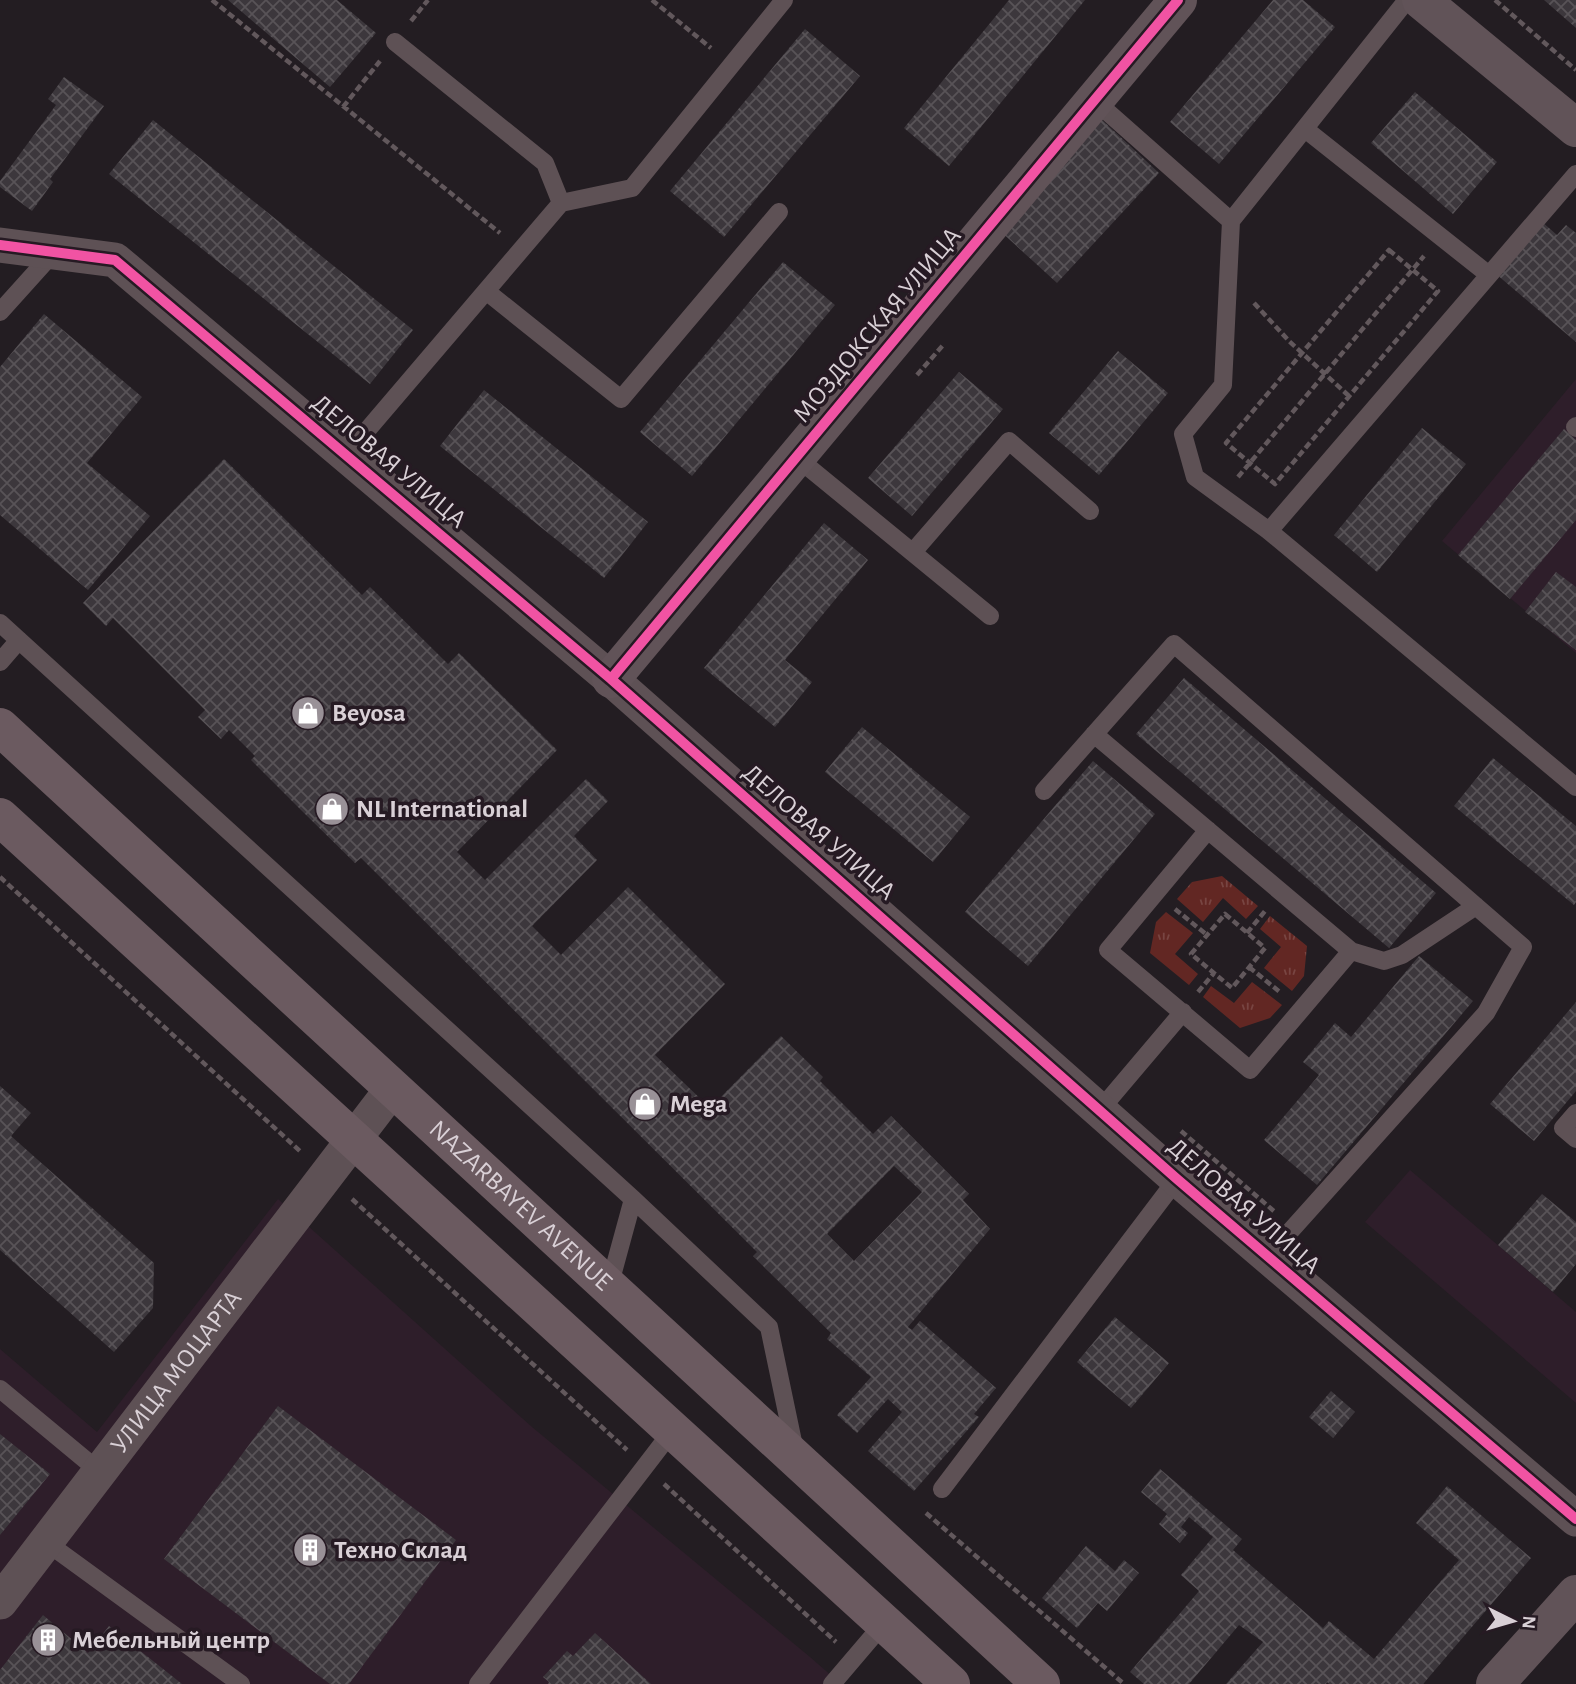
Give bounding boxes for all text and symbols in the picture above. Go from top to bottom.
street label: МОЗДОКСКАЯ УЛИЦА [788,223,966,427]
street label: ДЕЛОВАЯ УЛИЦА [307,389,471,533]
shop icon: Beyosa [289,694,327,732]
place label: Beyosa [332,700,406,726]
street label: ДЕЛОВАЯ УЛИЦА [738,759,900,905]
shop icon: NL International [313,790,351,828]
place label: NL International [356,796,528,822]
shop icon: Mega [626,1085,664,1123]
place label: Mega [670,1091,728,1117]
street label: NAZARBAYEV AVENUE [424,1116,617,1295]
street label: ДЕЛОВАЯ УЛИЦА [1163,1133,1325,1279]
street label: УЛИЦА МОЦАРТА [106,1285,246,1458]
building icon: Техно Склад [291,1531,329,1569]
place label: Техно Склад [334,1537,467,1563]
north arrow [1478,1586,1548,1656]
text: N [1518,1615,1538,1630]
building icon: Мебельный центр [29,1621,67,1659]
place label: Мебельный центр [72,1627,270,1653]

